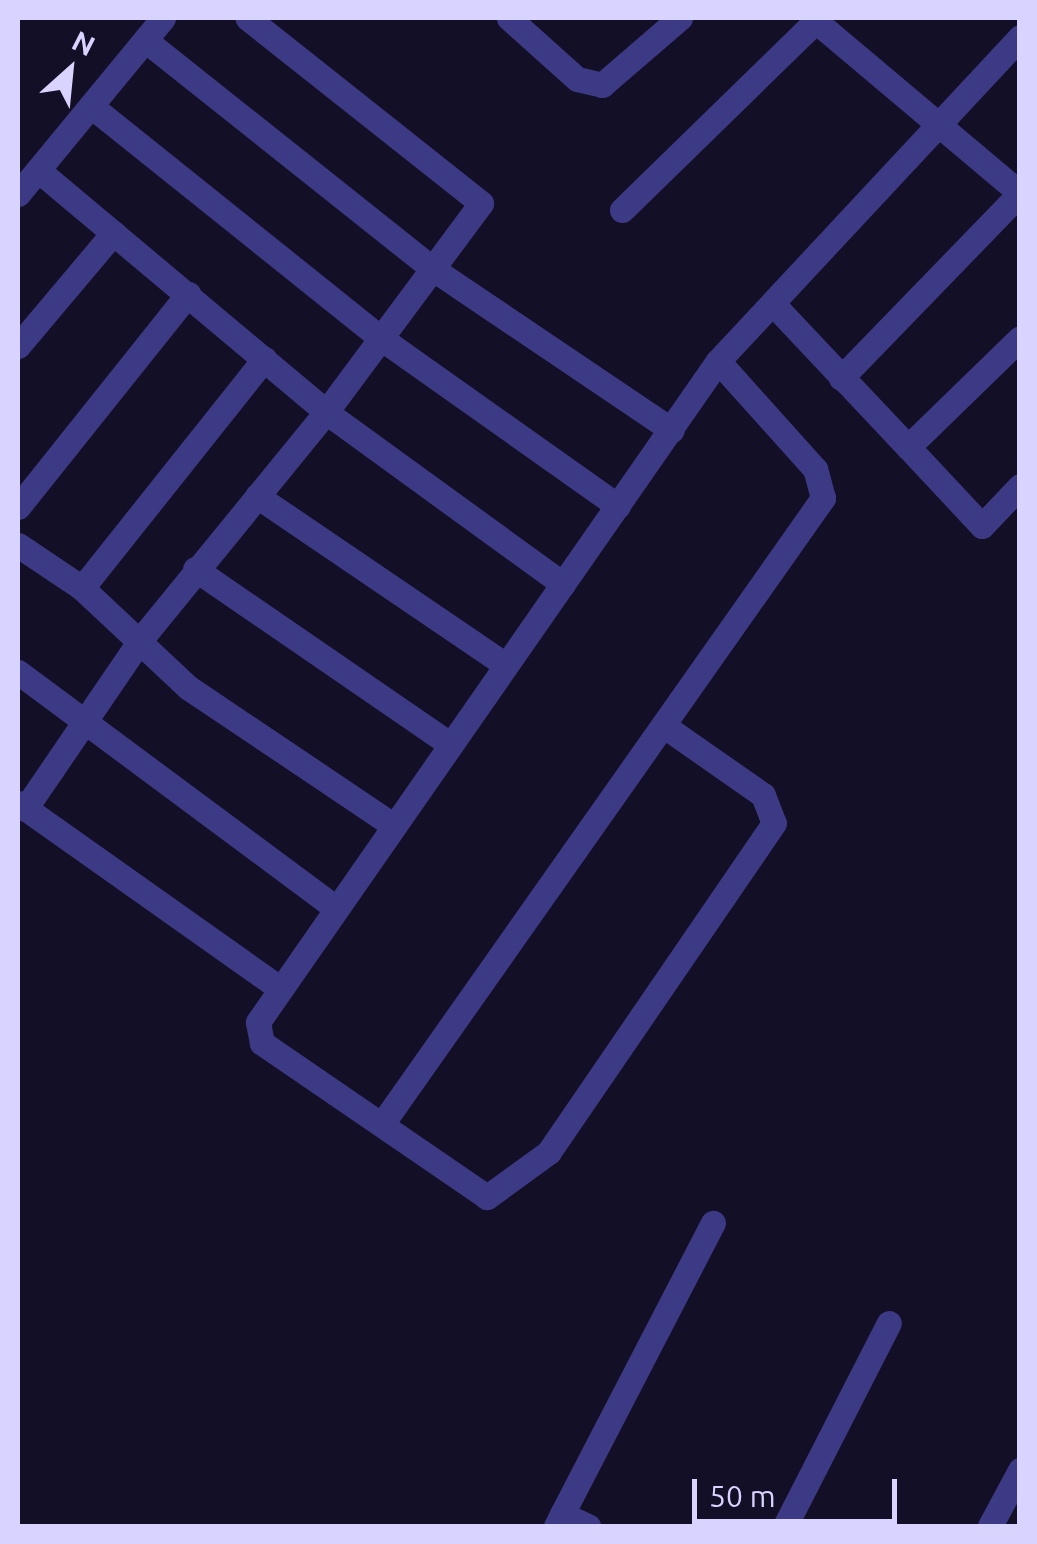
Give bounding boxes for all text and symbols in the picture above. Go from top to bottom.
north arrow [20,20,120,120]
text: N [67,24,100,61]
scale bar [697,1459,902,1521]
text: 50 m [709,1479,776,1513]

